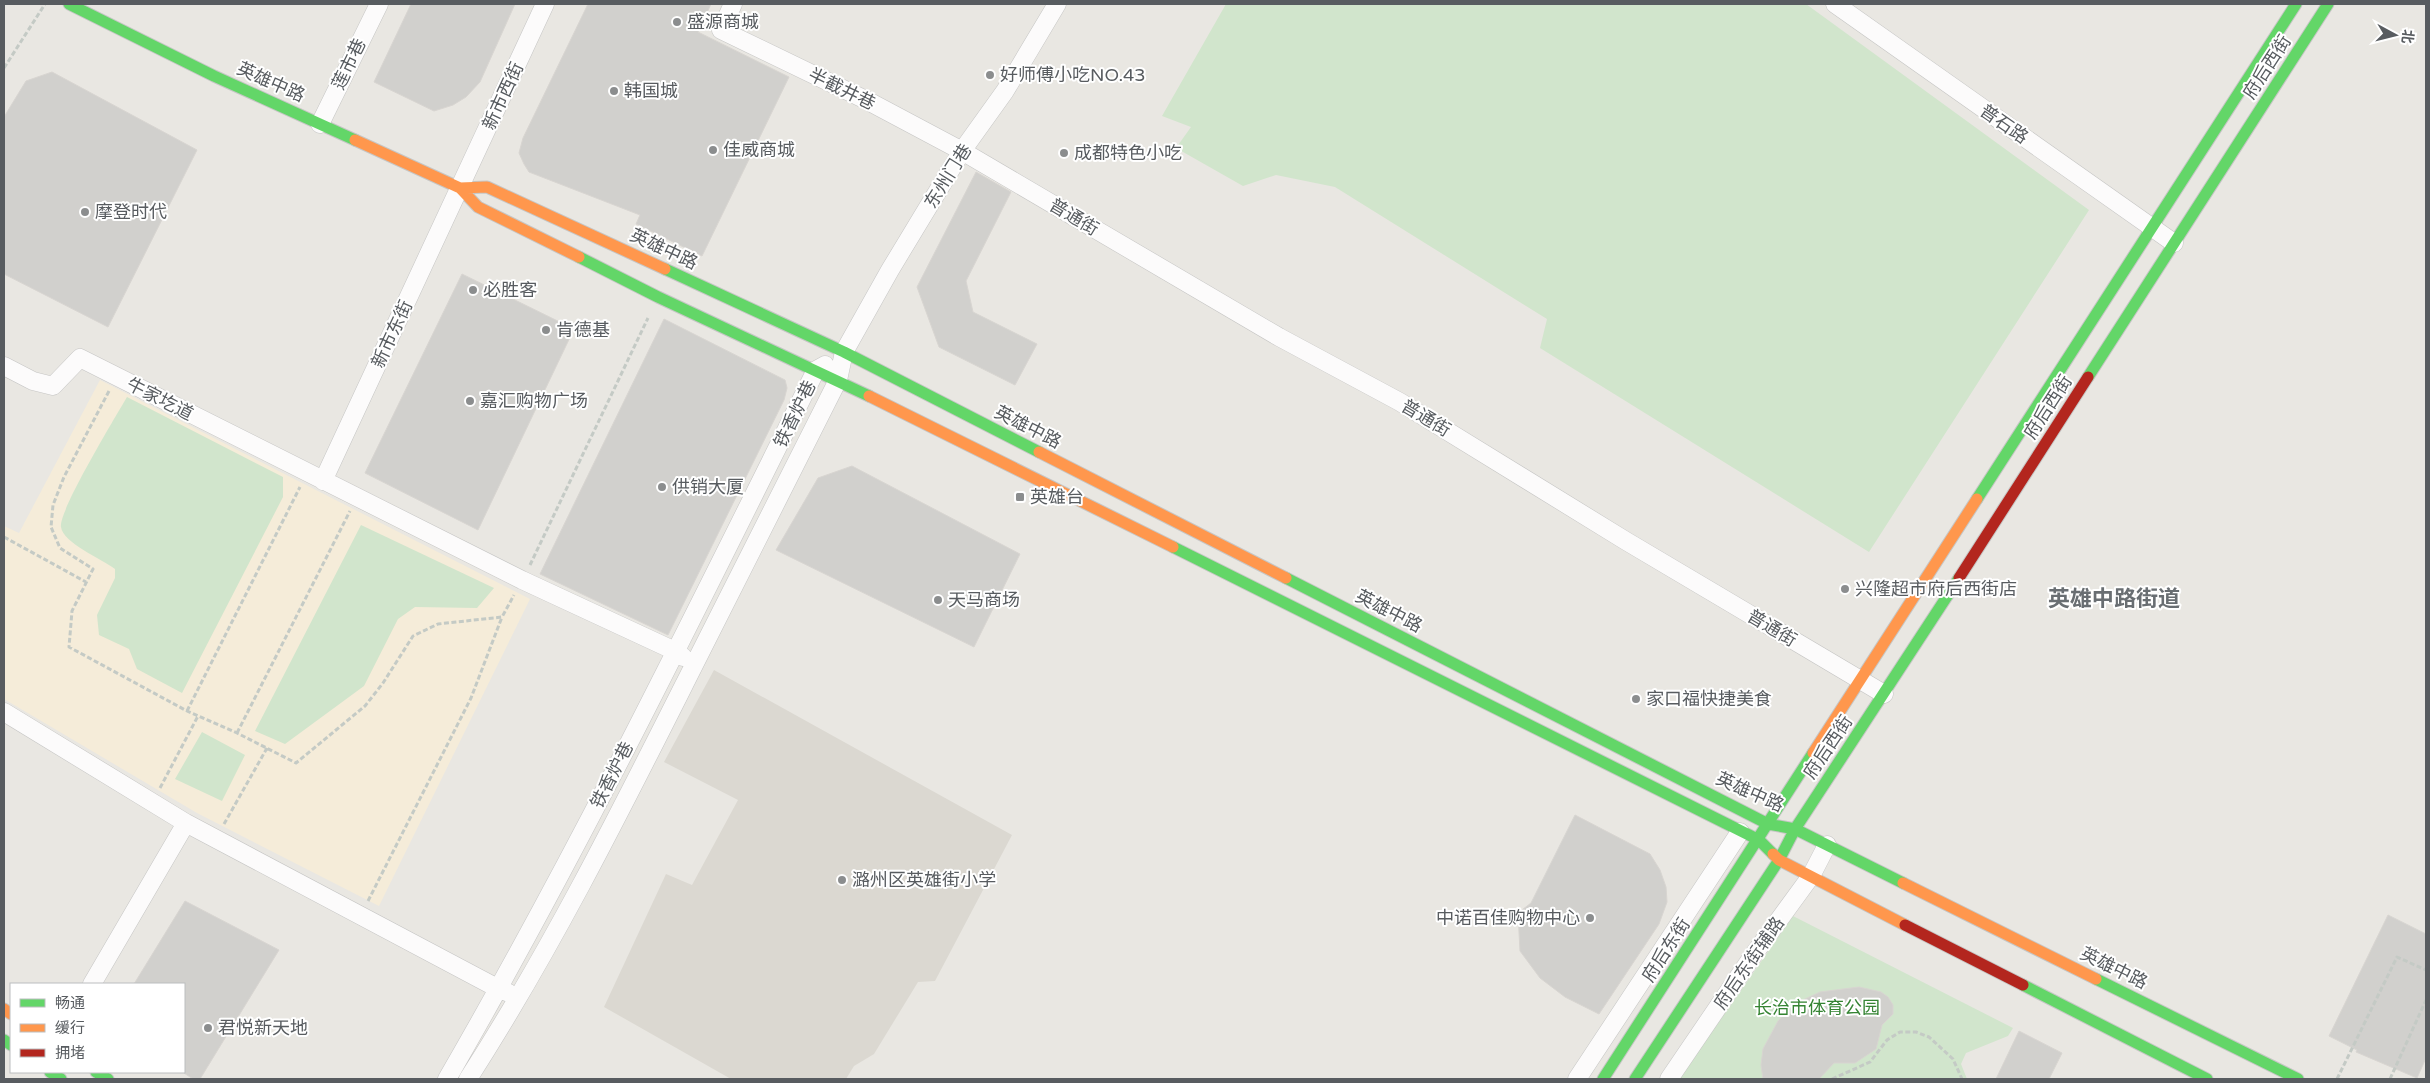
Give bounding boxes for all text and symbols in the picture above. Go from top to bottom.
north arrow [2370,10,2420,60]
place label: 盛源商城 [687,11,759,33]
marker: 盛源商城 [671,16,683,28]
text: 北 [2398,29,2417,45]
street label: 府后西街 [2238,31,2296,103]
street label: 莲市巷 [327,35,371,93]
street label: 英雄中路 [234,57,308,107]
street label: 新市西街 [478,59,528,133]
street label: 半截井巷 [805,63,879,115]
place label: 好师傅小吃NO.43 [1000,64,1146,86]
marker: 好师傅小吃NO.43 [984,69,996,81]
place label: 韩国城 [624,80,678,102]
marker: 韩国城 [608,85,620,97]
street label: 普石路 [1976,100,2032,148]
place label: 佳威商城 [723,139,795,161]
street label: 东州门巷 [920,140,976,212]
place label: 成都特色小吃 [1074,142,1182,164]
marker: 佳威商城 [707,144,719,156]
marker: 成都特色小吃 [1058,147,1070,159]
street label: 普通街 [1045,194,1103,240]
place label: 摩登时代 [95,201,167,223]
marker: 摩登时代 [79,206,91,218]
street label: 英雄中路 [627,224,701,274]
place label: 必胜客 [483,279,537,301]
marker: 必胜客 [467,284,479,296]
street label: 新市东街 [367,297,417,371]
place label: 肯德基 [556,319,610,341]
marker: 肯德基 [540,324,552,336]
street label: 府后西街 [2019,371,2077,443]
street label: 牛家圪道 [123,373,197,425]
street label: 铁香炉巷 [769,377,821,451]
place label: 嘉汇购物广场 [480,390,588,412]
marker: 嘉汇购物广场 [464,395,476,407]
street label: 普通街 [1397,395,1455,441]
street label: 英雄中路 [991,401,1065,453]
place label: 供销大厦 [672,476,744,498]
marker: 供销大厦 [656,481,668,493]
place label: 英雄台 [1030,486,1084,508]
marker: 英雄台 [1014,491,1026,503]
place label: 兴隆超市府后西街店 [1855,578,2017,600]
marker: 兴隆超市府后西街店 [1839,583,1851,595]
street label: 英雄中路 [1352,585,1426,637]
district label: 英雄中路街道 [2048,586,2180,612]
place label: 天马商场 [948,589,1020,611]
marker: 天马商场 [932,594,944,606]
street label: 普通街 [1743,605,1801,651]
place label: 家口福快捷美食 [1646,688,1772,710]
marker: 家口福快捷美食 [1630,693,1642,705]
street label: 府后西街 [1799,711,1857,783]
street label: 铁香炉巷 [586,738,638,812]
street label: 英雄中路 [1713,767,1787,817]
place label: 潞州区英雄街小学 [852,869,996,891]
marker: 潞州区英雄街小学 [836,874,848,886]
place label: 中诺百佳购物中心 [1436,907,1580,929]
marker: 中诺百佳购物中心 [1584,912,1596,924]
street label: 府后东街辅路 [1709,912,1789,1014]
street label: 府后东街 [1637,914,1695,986]
street label: 英雄中路 [2077,942,2151,994]
legend [10,983,185,1073]
text: 畅通 [55,994,85,1012]
park label: 长治市体育公园 [1754,997,1880,1019]
place label: 君悦新天地 [218,1017,308,1039]
text: 缓行 [55,1019,85,1037]
marker: 君悦新天地 [202,1022,214,1034]
text: 拥堵 [55,1044,85,1062]

